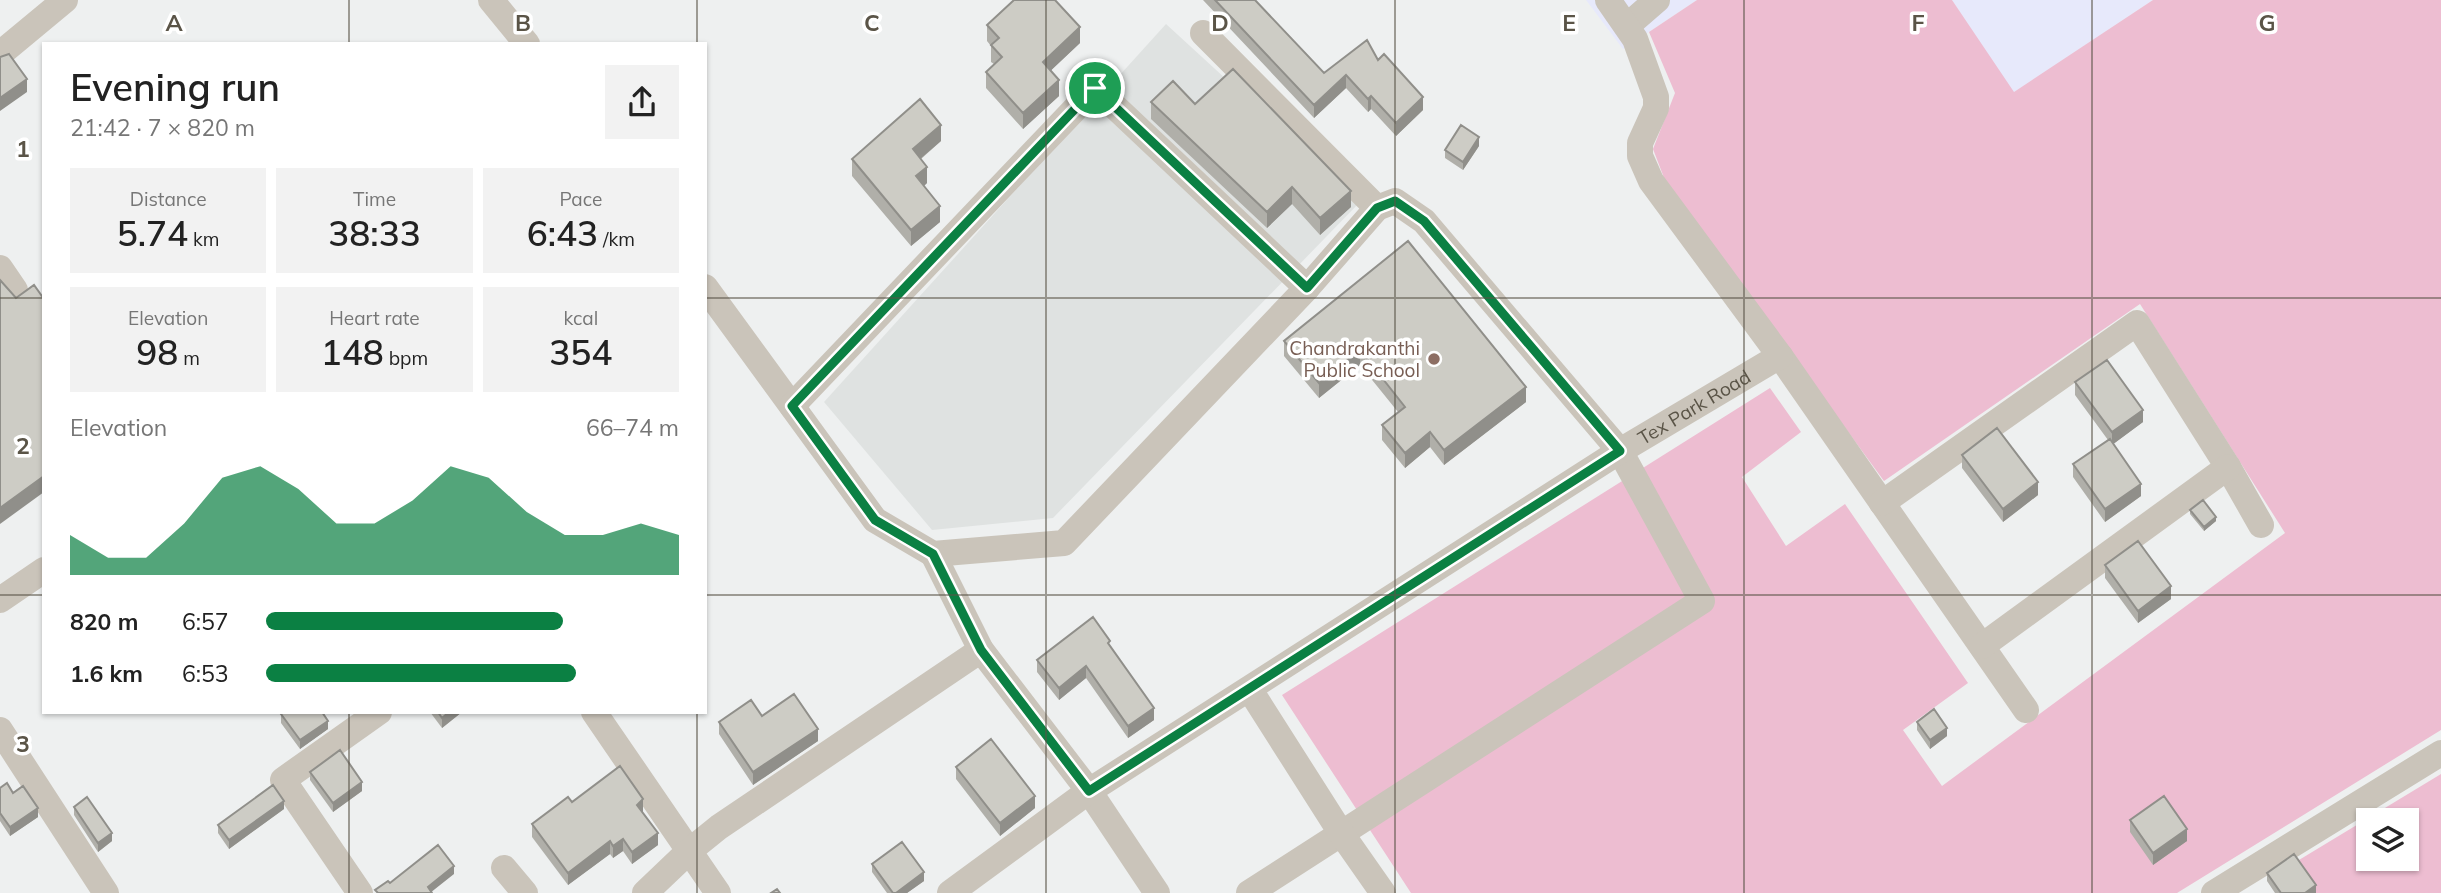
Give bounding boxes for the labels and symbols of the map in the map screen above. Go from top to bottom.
text: A [165,8,183,37]
text: B [515,8,531,37]
text: C [864,8,880,37]
text: D [1211,8,1229,37]
text: E [1562,8,1576,37]
text: F [1911,8,1925,37]
text: G [2258,8,2276,37]
pin [1065,58,1125,118]
text: 1 [16,134,30,163]
place label: Chandrakanthi Public School [1289,336,1420,382]
marker: Chandrakanthi Public School [1426,351,1442,367]
street label: Tex Park Road [1633,364,1755,450]
text: 2 [16,431,30,460]
text: 3 [16,729,30,758]

